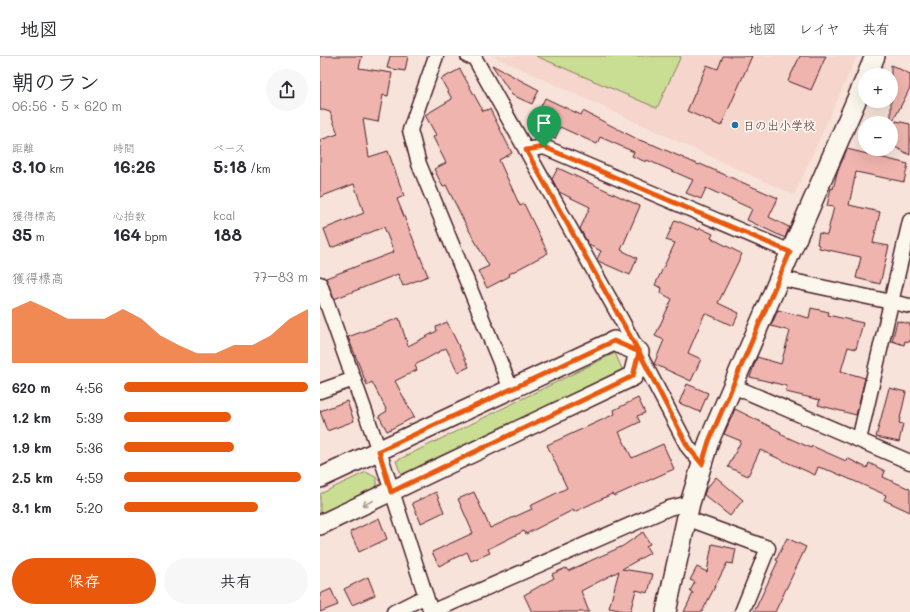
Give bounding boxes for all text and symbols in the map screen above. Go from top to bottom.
text: 地図 [20,16,58,41]
text: 地図 [749,19,777,38]
text: レイヤ [799,19,840,38]
text: 共有 [862,19,890,38]
text: 朝のラン [12,67,100,96]
map controls [858,68,898,156]
button: + [858,68,898,108]
button: share [266,69,308,111]
text: 06:56 · 5 × 620 m [12,97,122,114]
pin [527,106,561,147]
icon: arrive [533,112,555,134]
button: − [858,116,898,156]
place label: 日の出小学校 [743,117,815,133]
marker: 日の出小学校 [730,120,740,130]
text: 距離 [12,140,34,155]
text: 時間 [113,140,135,155]
text: ペース [213,140,246,155]
text: 3.10 [12,155,46,177]
text: 16:26 [113,155,156,177]
text: 5:18 [213,155,247,177]
text: km [46,161,64,176]
text: /km [247,161,271,176]
text: 獲得標高 [12,208,56,223]
text: 心拍数 [113,208,146,223]
text: kcal [213,208,235,223]
text: 35 [12,223,32,245]
text: 164 [113,223,141,245]
text: 188 [213,223,242,245]
text: m [32,229,44,244]
text: bpm [141,229,167,244]
text: 77–83 m [253,268,308,285]
text: 獲得標高 [12,269,64,286]
text: 620 m [12,379,51,396]
text: 4:56 [76,379,103,396]
text: 1.2 km [12,409,51,426]
text: 5:39 [76,409,103,426]
text: 1.9 km [12,439,52,456]
text: 5:36 [76,439,103,456]
text: 2.5 km [12,469,53,486]
text: 4:59 [76,469,103,486]
text: 3.1 km [12,499,52,516]
text: 5:20 [76,499,103,516]
one-way arrow [362,500,374,507]
button: 保存 [12,558,156,604]
button: 共有 [164,558,308,604]

